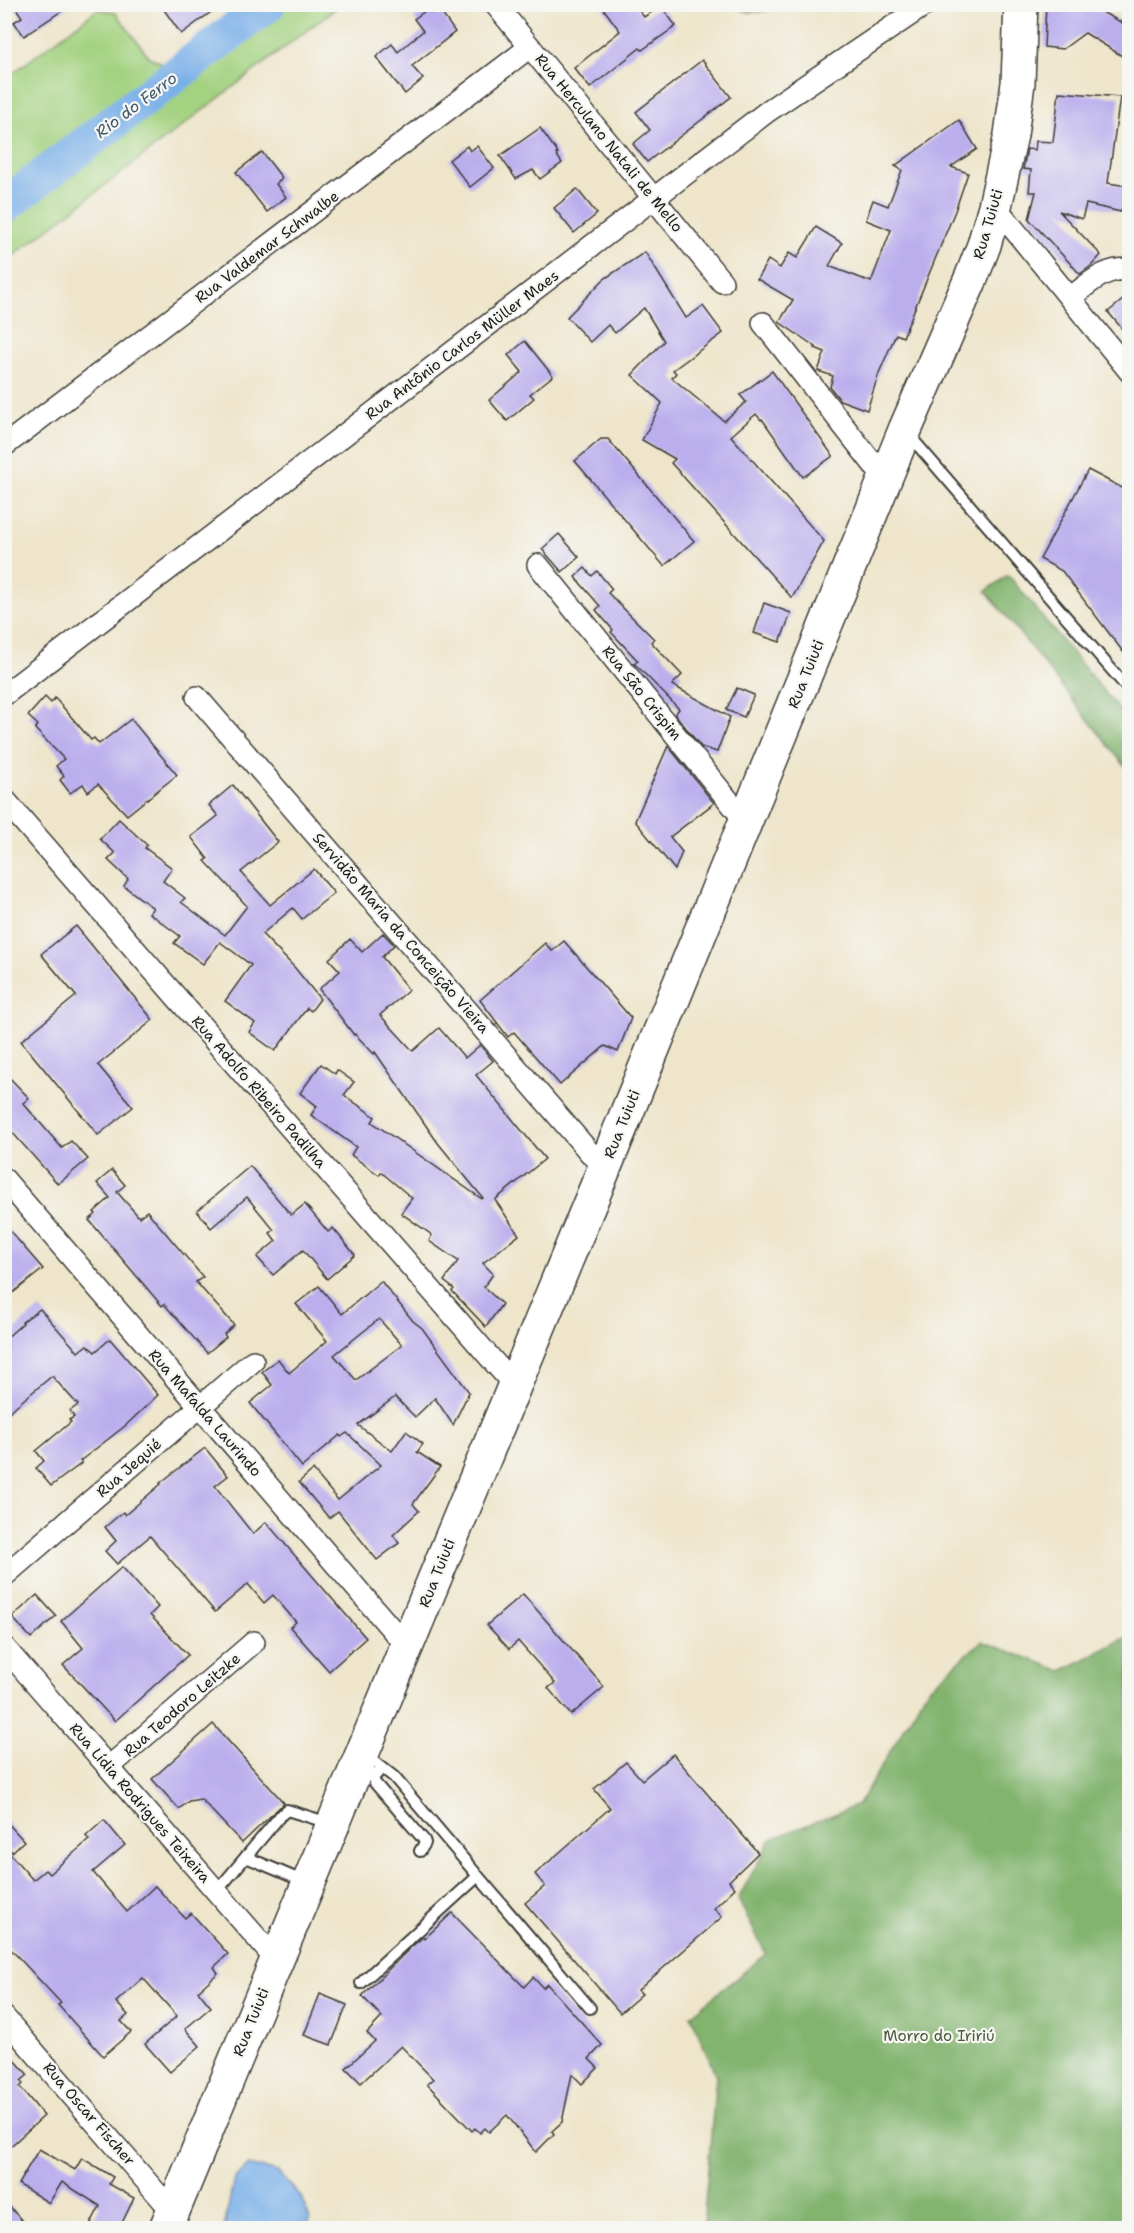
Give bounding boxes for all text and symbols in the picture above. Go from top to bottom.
street label: Rua Herculano Natali de Mello [531,50,687,236]
water label: Rio do Ferro [91,67,181,143]
street label: Rua Valdemar Schwalbe [191,186,343,308]
street label: Rua Tuiuti [968,186,1008,262]
street label: Rua Antônio Carlos Müller Maes [361,266,563,424]
street label: Rua Tuiuti [783,637,829,711]
street label: Rua São Crispim [598,641,686,745]
street label: Servidão Maria da Conceição Vieira [308,828,494,1038]
street label: Rua Adolfo Ribeiro Padilha [187,1012,331,1173]
street label: Rua Tuiuti [599,1087,645,1161]
street label: Rua Mafalda Laurindo [144,1345,266,1481]
street label: Rua Jequié [92,1434,166,1502]
street label: Rua Tuiuti [414,1536,460,1610]
street label: Rua Teodoro Leitzke [119,1649,245,1761]
street label: Rua Lídia Rodrigues Teixeira [65,1719,215,1888]
street label: Rua Tuiuti [228,1985,274,2059]
park label: Morro do Iririú [883,2026,995,2046]
street label: Rua Oscar Fischer [39,2058,139,2170]

